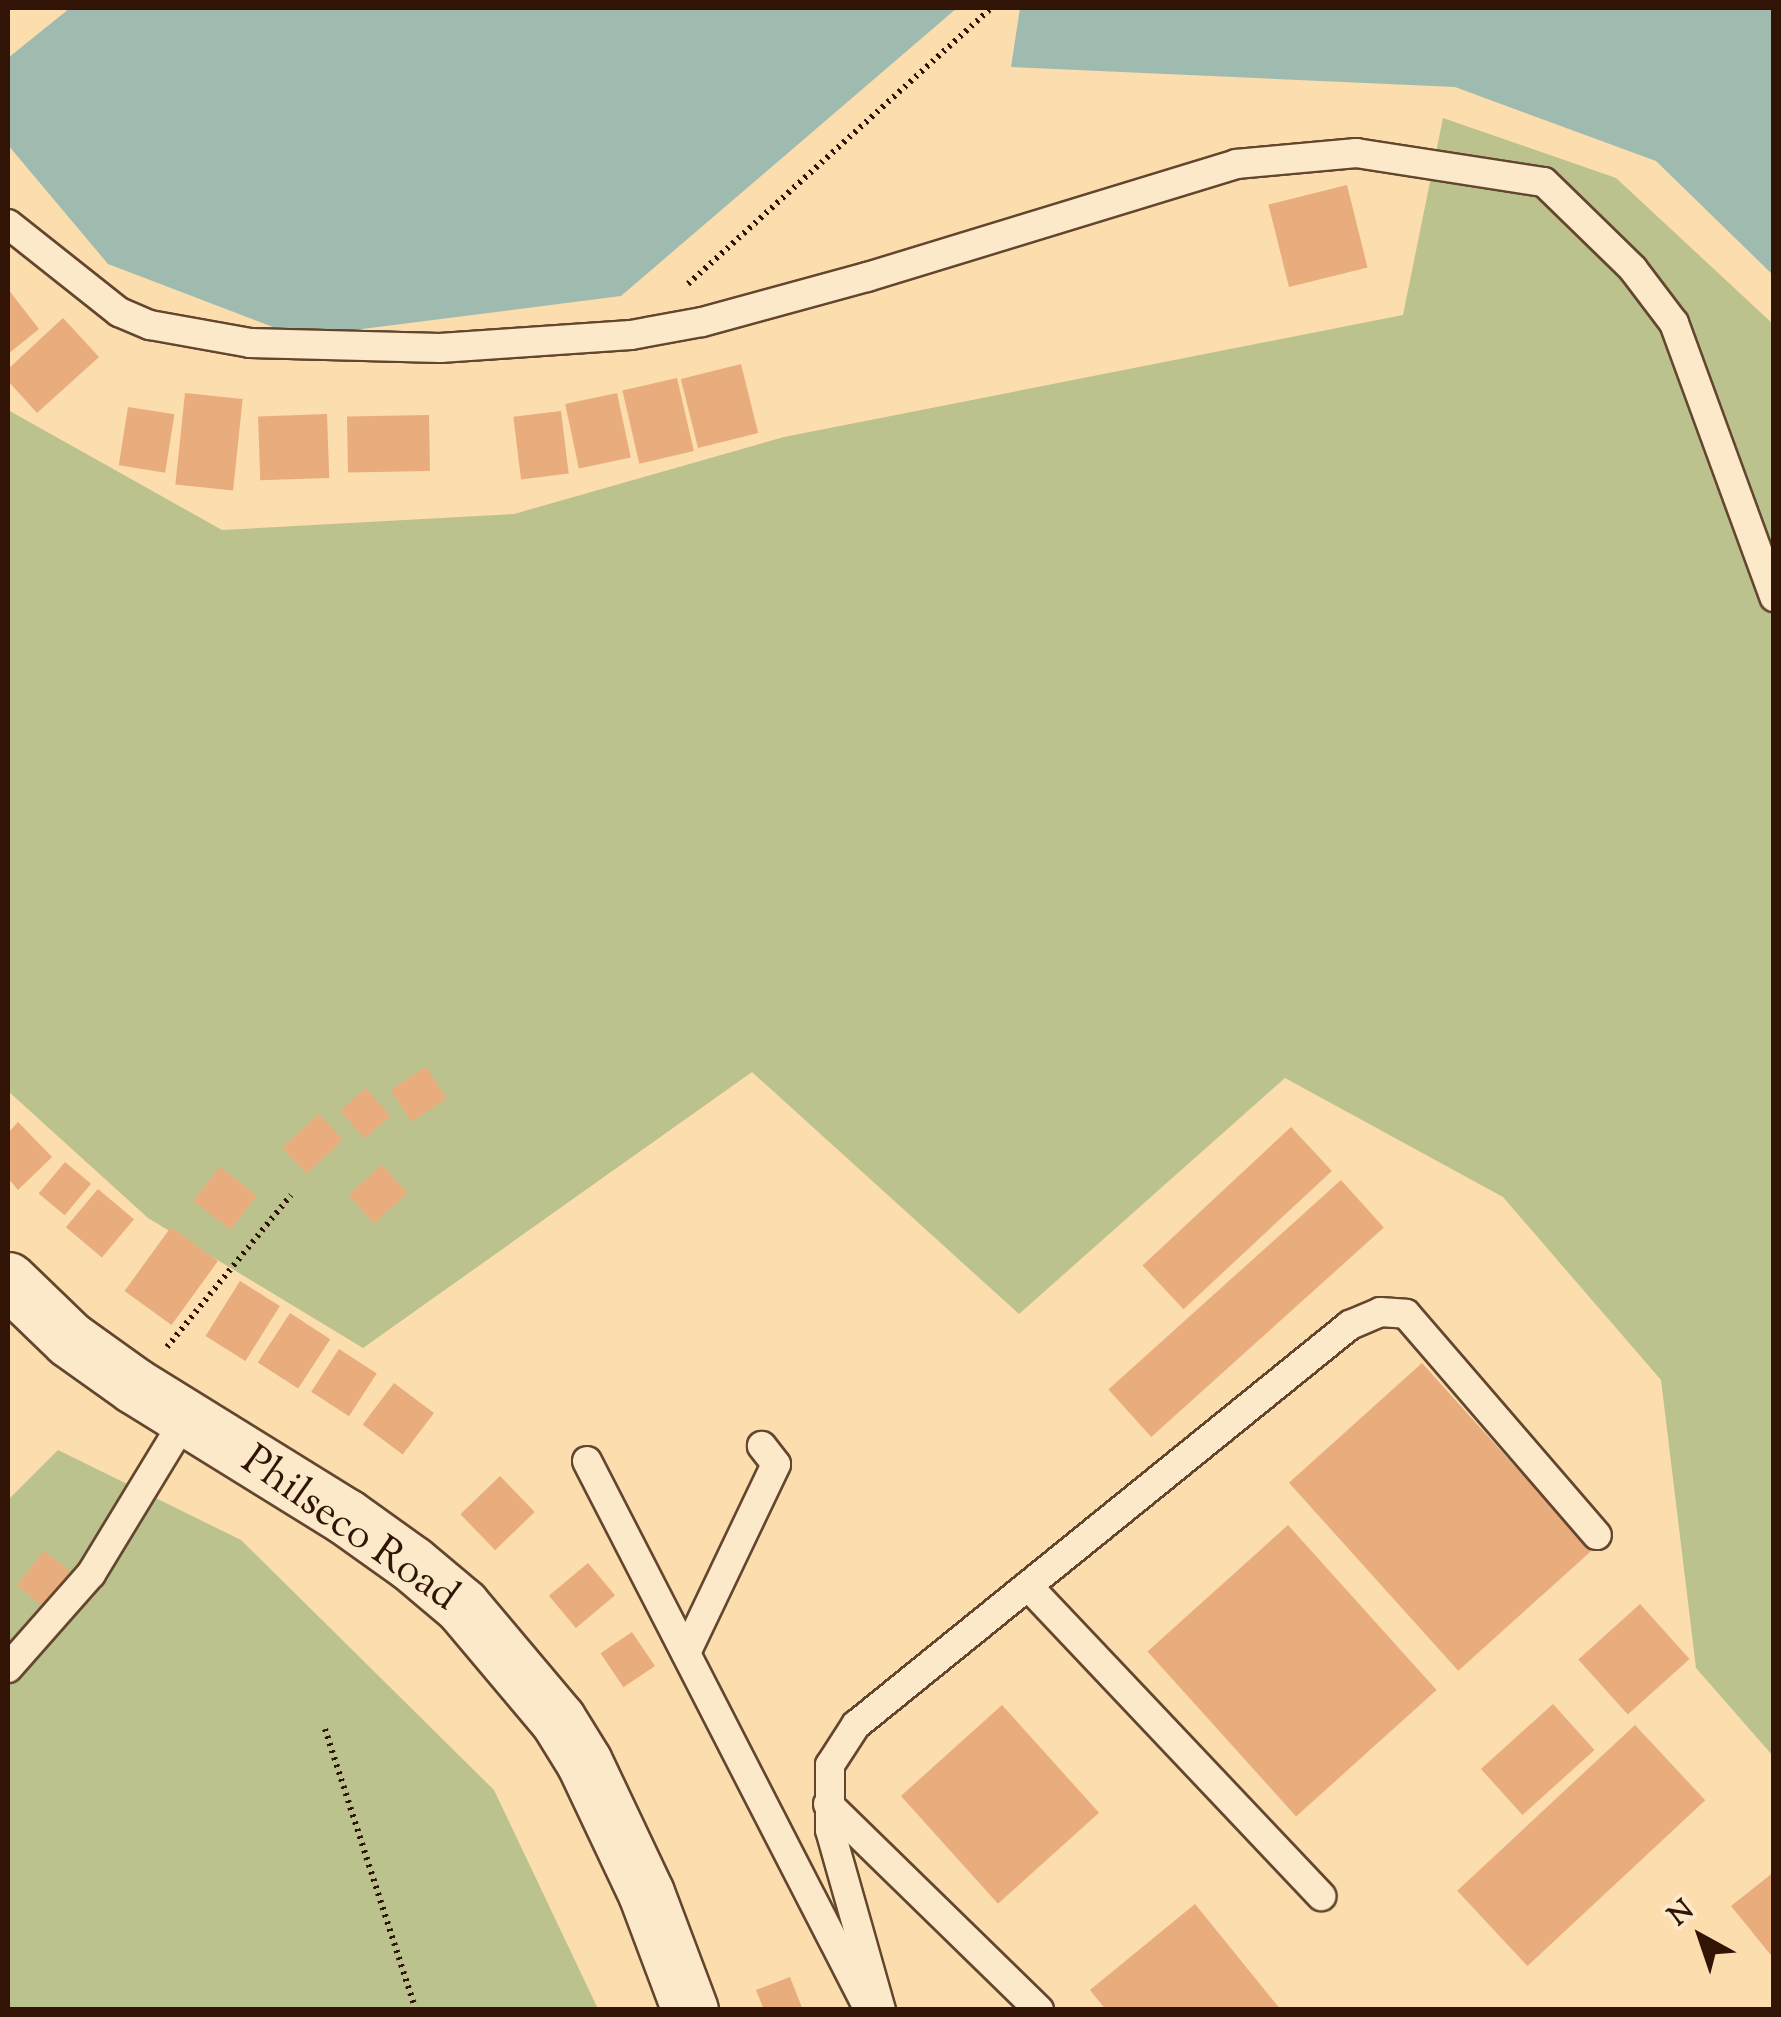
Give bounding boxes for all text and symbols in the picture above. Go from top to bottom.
street label: Philseco Road [231,1437,467,1623]
north arrow [1651,1887,1751,1987]
text: N [1660,1892,1703,1937]

